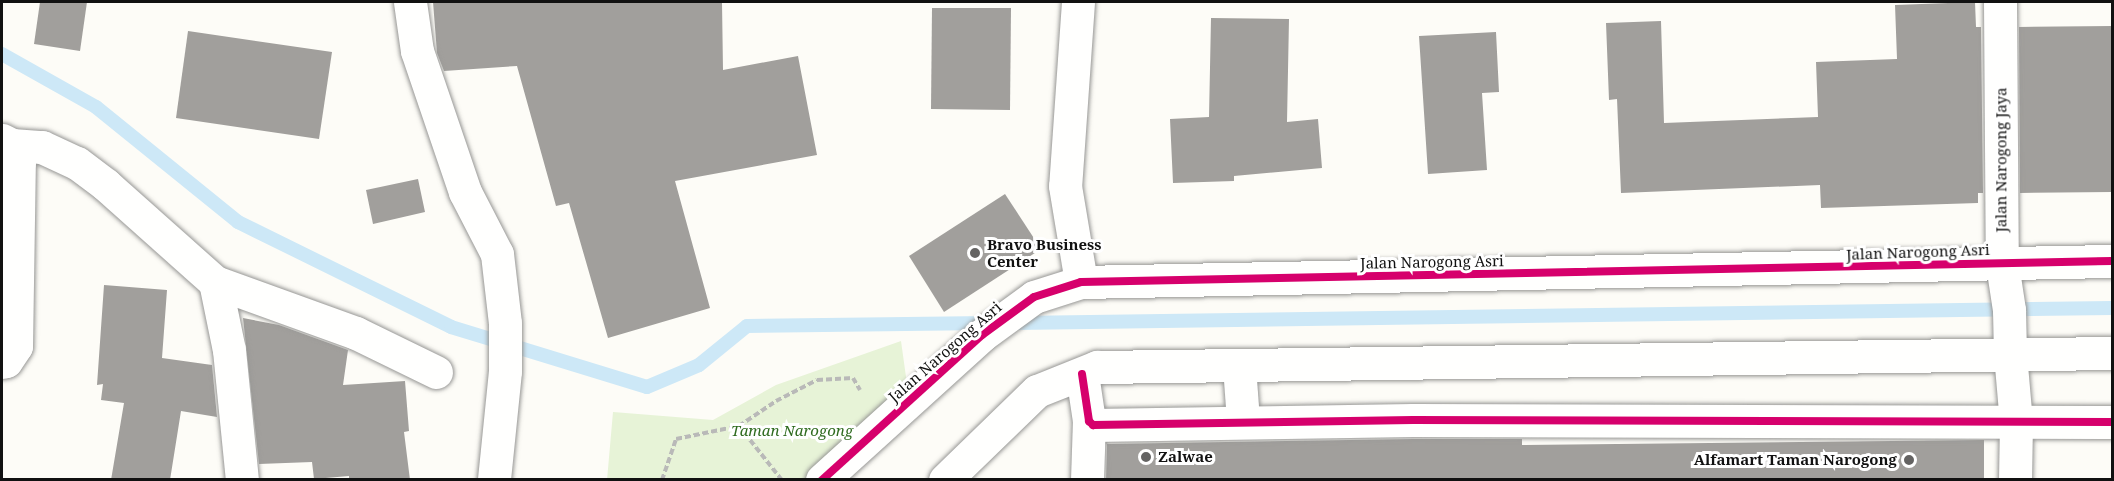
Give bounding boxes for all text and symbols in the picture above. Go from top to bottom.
street label: Jalan Narogong Jaya [1992,88,2010,232]
place label: Bravo Business Center [987,235,1101,270]
street label: Jalan Narogong Asri [1846,240,1990,264]
marker: Bravo Business Center [968,246,982,260]
street label: Jalan Narogong Asri [1360,252,1504,272]
street label: Jalan Narogong Asri [885,298,1005,406]
park label: Taman Narogong [731,422,853,440]
place label: Zalwae [1158,448,1213,466]
marker: Zalwae [1139,450,1153,464]
place label: Alfamart Taman Narogong [1694,451,1897,469]
marker: Alfamart Taman Narogong [1902,453,1916,467]

